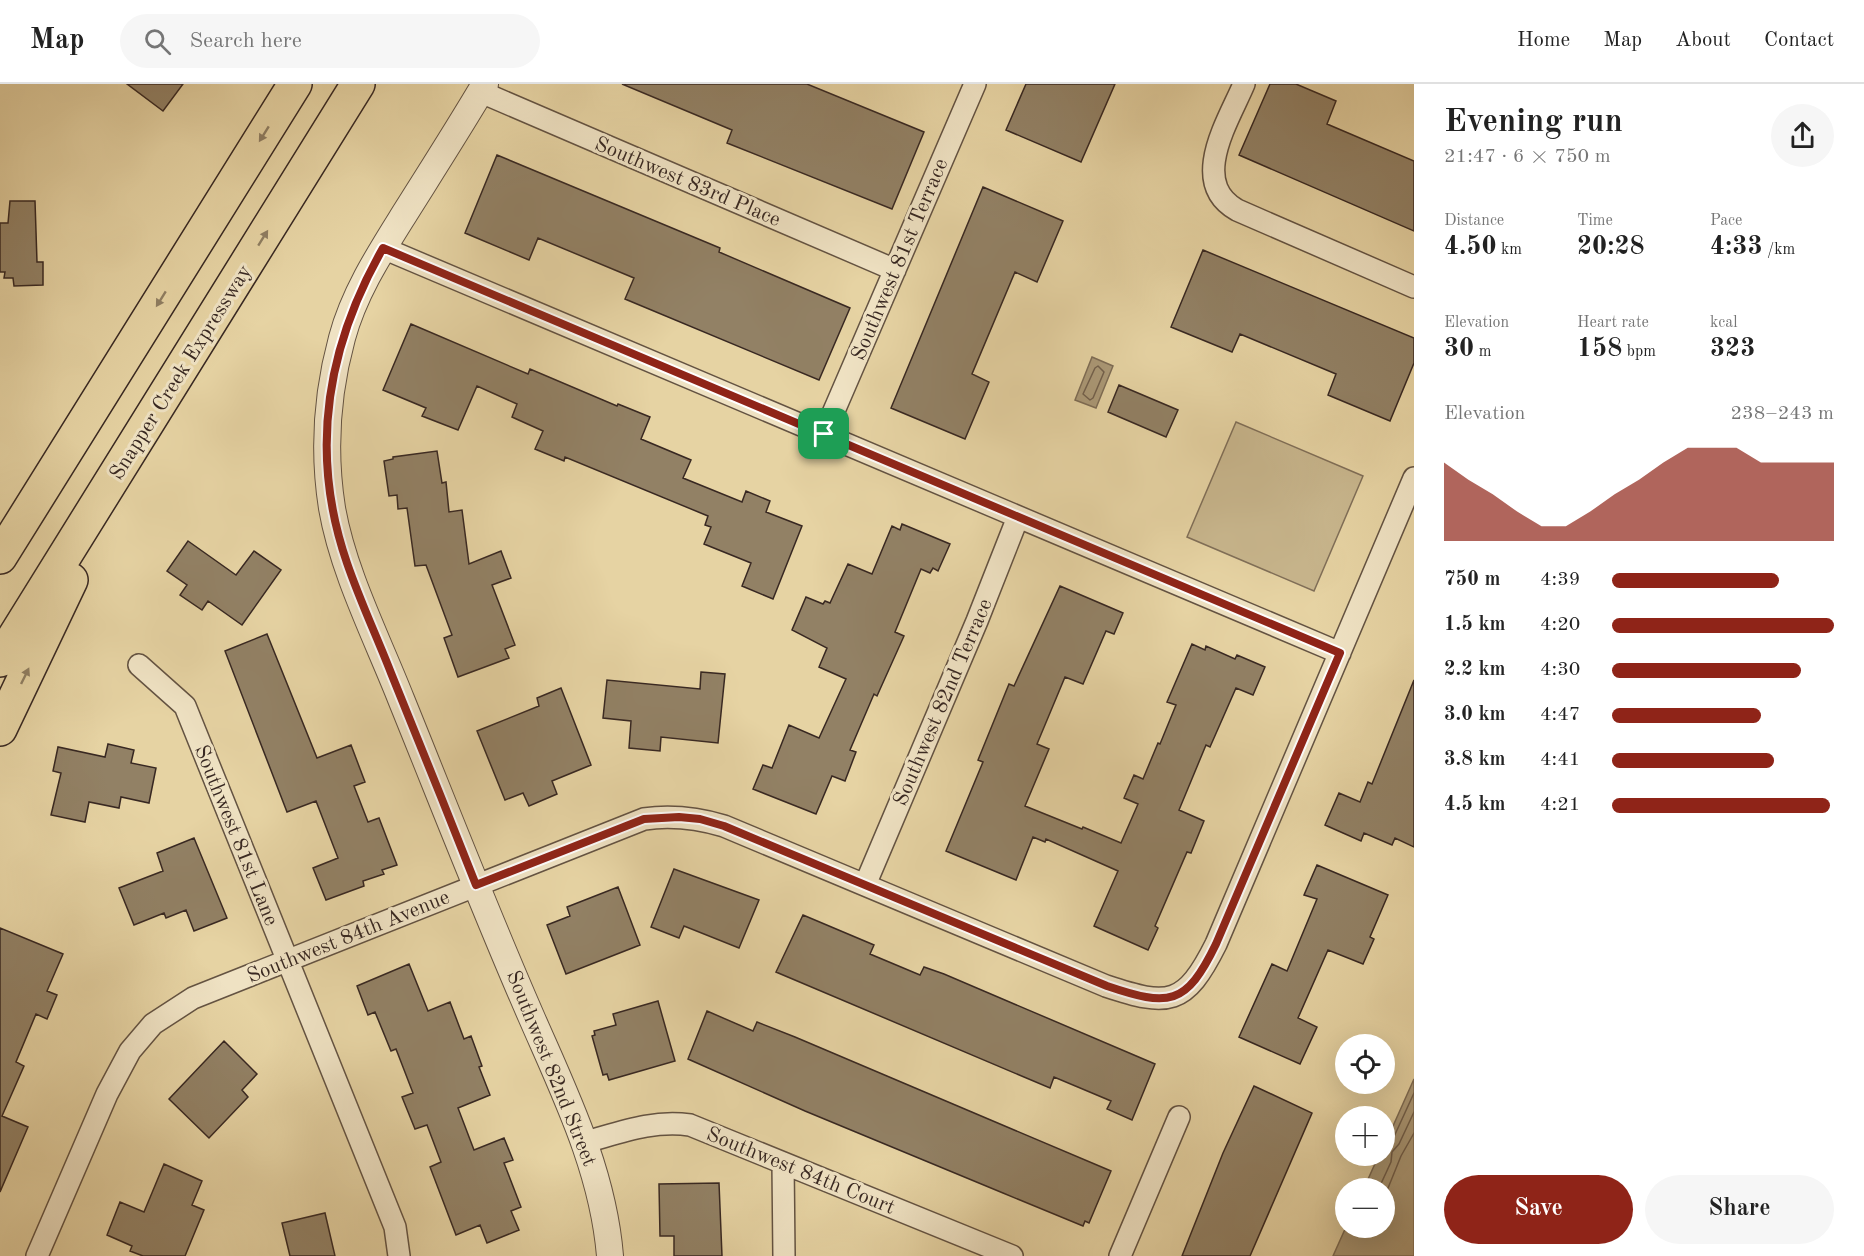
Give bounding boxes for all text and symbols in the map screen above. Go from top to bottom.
search box [120,14,540,68]
icon: search [141,25,174,58]
text: Map [30,27,84,55]
text: Search here [189,30,302,52]
text: Home [1517,30,1570,51]
text: Map [1603,30,1642,51]
text: About [1675,30,1731,51]
text: Contact [1764,30,1834,51]
button: share [1771,104,1834,167]
text: Evening run [1444,106,1623,139]
one-way arrow [259,126,270,142]
street label: Southwest 83rd Place [591,134,783,231]
text: 21:47 · 6 × 750 m [1444,147,1611,167]
street label: Southwest 81st Terrace [848,156,952,364]
text: Distance [1444,213,1504,229]
text: Time [1577,213,1613,229]
text: Pace [1710,213,1742,229]
one-way arrow [258,230,269,246]
text: 4.50 [1444,234,1497,260]
text: 20:28 [1577,234,1645,260]
text: 4:33 [1710,234,1763,260]
text: km [1497,242,1522,258]
text: /km [1763,242,1795,258]
street label: Snapper Creek Expressway [106,262,256,484]
one-way arrow [155,291,166,307]
text: Elevation [1444,315,1509,331]
text: Heart rate [1577,315,1649,331]
text: kcal [1710,315,1738,331]
text: 30 [1444,336,1474,362]
text: 158 [1577,336,1622,362]
text: 323 [1710,336,1755,362]
text: m [1474,344,1491,360]
text: bpm [1622,344,1656,360]
text: Elevation [1444,404,1525,424]
text: 238–243 m [1731,404,1834,424]
pin [798,408,849,459]
icon: arrive [807,417,840,450]
text: 750 m [1444,570,1500,590]
text: 4:39 [1540,570,1580,590]
street label: Southwest 82nd Terrace [890,596,997,809]
text: 1.5 km [1444,615,1506,635]
text: 4:20 [1540,615,1580,635]
text: 2.2 km [1444,660,1506,680]
text: 4:30 [1540,660,1580,680]
one-way arrow [21,668,30,685]
text: 3.0 km [1444,705,1506,725]
text: 4:47 [1540,705,1580,725]
street label: Southwest 81st Lane [190,742,281,929]
text: 3.8 km [1444,750,1506,770]
text: 4:41 [1540,750,1580,770]
text: 4.5 km [1444,795,1506,815]
text: 4:21 [1540,795,1580,815]
street label: Southwest 84th Avenue [244,887,453,988]
street label: Southwest 82nd Street [502,968,599,1169]
map controls [1335,1034,1395,1238]
button: locate [1335,1034,1395,1094]
button: + [1335,1106,1395,1166]
street label: Southwest 84th Court [703,1124,898,1219]
button: Save [1444,1175,1633,1244]
button: Share [1645,1175,1834,1244]
button: − [1335,1178,1395,1238]

